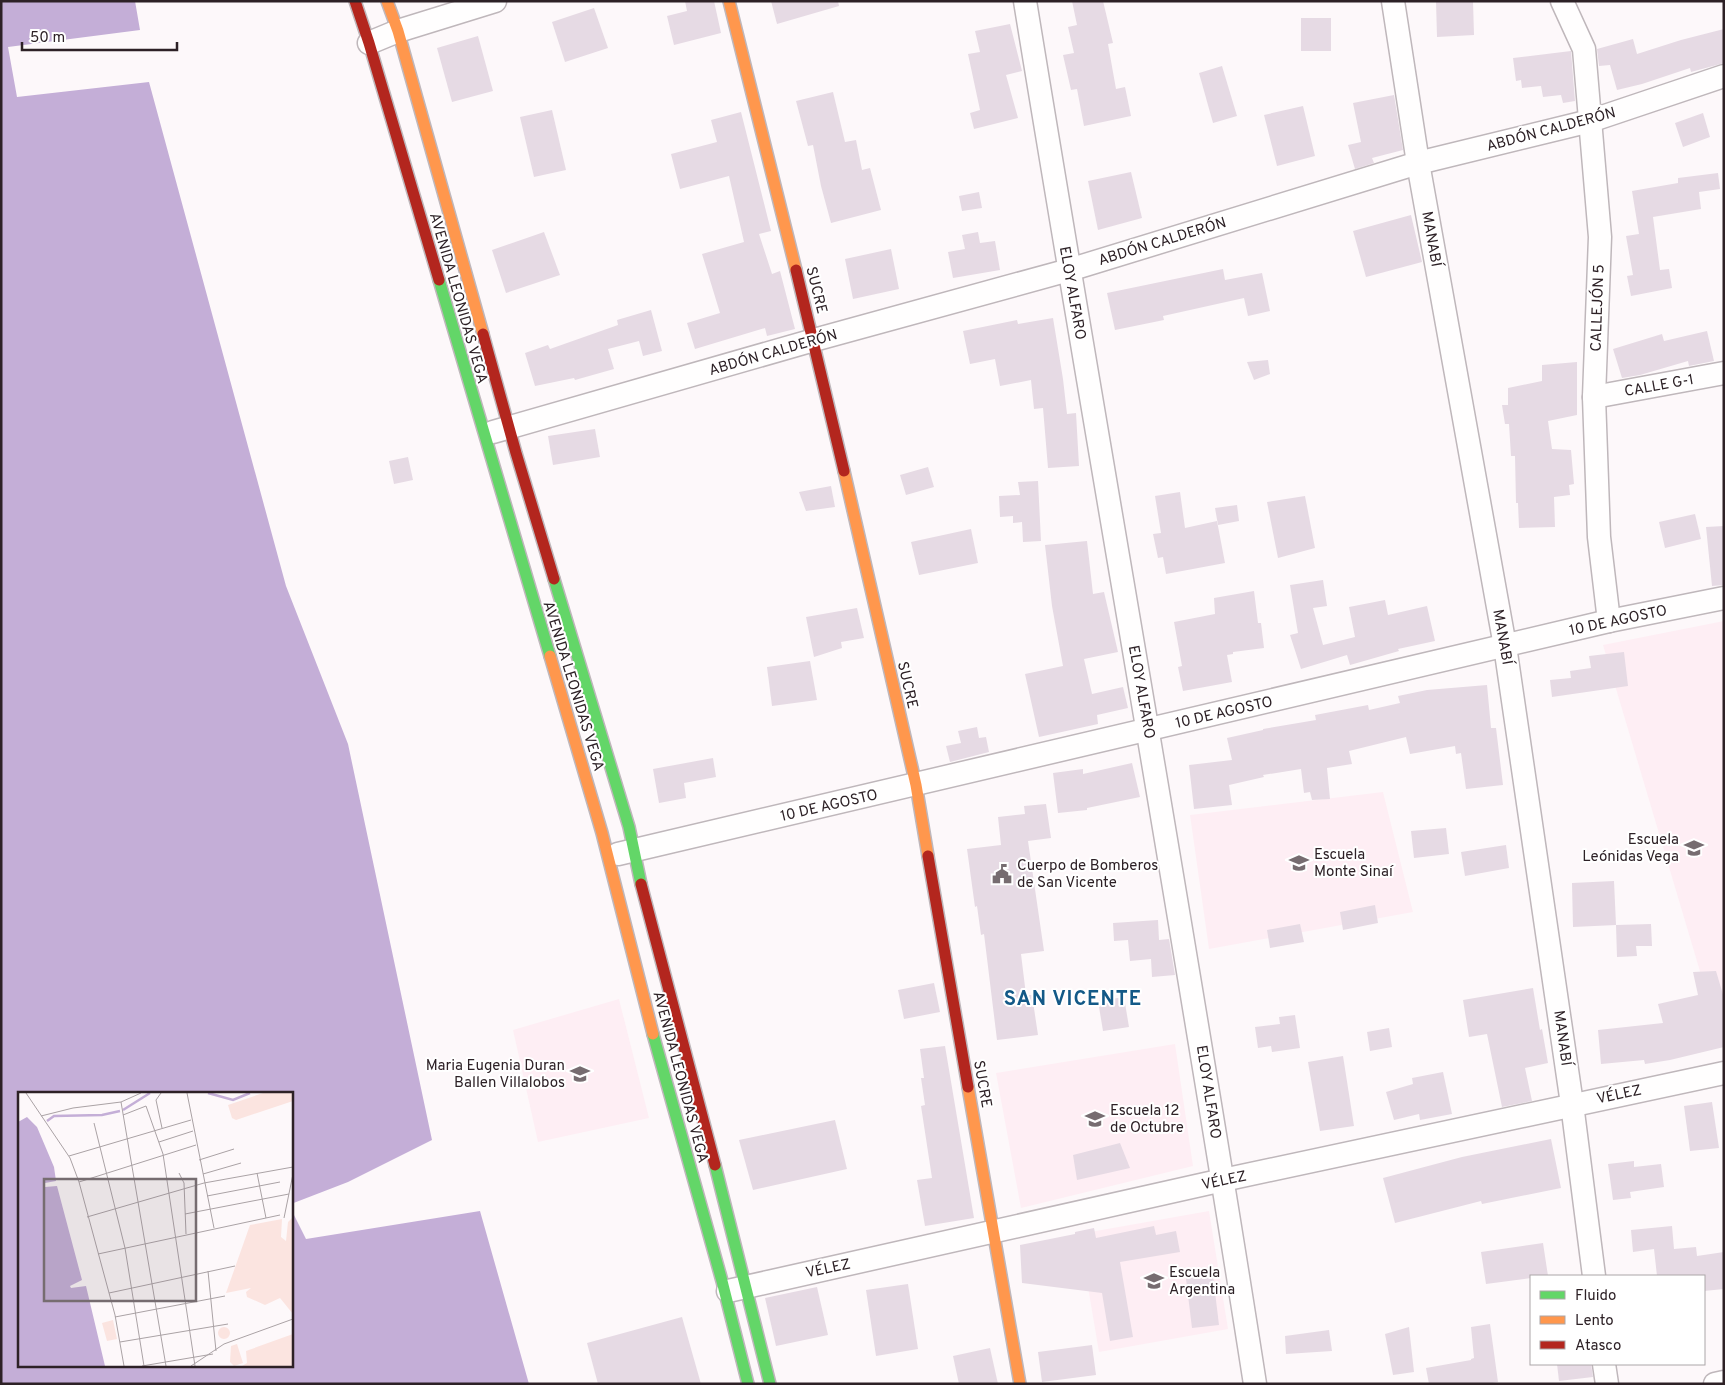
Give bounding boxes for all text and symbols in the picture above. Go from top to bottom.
scale bar [22,20,178,52]
text: 50 m [30,29,65,48]
street label: ABDÓN CALDERÓN [1484,102,1618,157]
street label: MANABÍ [1416,210,1446,270]
street label: AVENIDA LEONIDAS VEGA [424,211,491,386]
street label: ABDÓN CALDERÓN [1095,212,1229,271]
street label: ELOY ALFARO [1054,245,1089,342]
street label: CALLEJÓN 5 [1585,264,1610,352]
street label: SUCRE [801,265,831,316]
street label: ABDÓN CALDERÓN [706,324,840,381]
street label: CALLE G-1 [1623,371,1696,402]
street label: AVENIDA LEONIDAS VEGA [538,599,608,774]
street label: 10 DE AGOSTO [1568,602,1669,641]
street label: MANABÍ [1487,608,1517,668]
street label: ELOY ALFARO [1123,644,1158,741]
street label: SUCRE [892,660,921,711]
street label: 10 DE AGOSTO [1174,693,1275,734]
street label: 10 DE AGOSTO [779,786,880,827]
place label: Escuela Leónidas Vega [1582,831,1679,867]
school or university icon: Escuela Leónidas Vega [1683,837,1705,859]
place label: Escuela Monte Sinaí [1314,846,1394,882]
school or university icon: Escuela Monte Sinaí [1288,852,1310,874]
place label: Cuerpo de Bomberos de San Vicente [1017,857,1158,893]
public building icon: Cuerpo de Bomberos de San Vicente [991,863,1013,885]
district label: SAN VICENTE [1004,987,1142,1013]
street label: AVENIDA LEONIDAS VEGA [647,989,712,1165]
street label: MANABÍ [1548,1009,1576,1069]
street label: ELOY ALFARO [1191,1044,1224,1141]
place label: Maria Eugenia Duran Ballen Villalobos [426,1057,565,1093]
street label: SUCRE [968,1059,995,1109]
school or university icon: Maria Eugenia Duran Ballen Villalobos [569,1063,591,1085]
street label: VÉLEZ [1595,1080,1644,1109]
inset map [18,1092,292,1368]
place label: Escuela 12 de Octubre [1110,1102,1184,1138]
school or university icon: Escuela 12 de Octubre [1084,1108,1106,1130]
street label: VÉLEZ [1200,1166,1249,1195]
street label: VÉLEZ [804,1254,853,1283]
place label: Escuela Argentina [1169,1264,1235,1300]
school or university icon: Escuela Argentina [1143,1270,1165,1292]
legend [1530,1275,1705,1365]
text: Fluido [1575,1287,1616,1306]
text: Lento [1575,1312,1614,1331]
text: Atasco [1575,1337,1621,1356]

